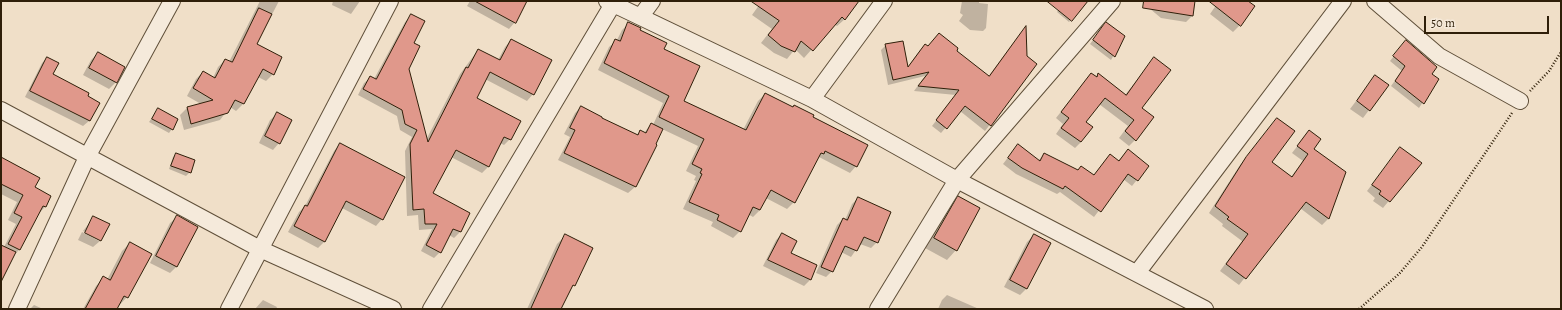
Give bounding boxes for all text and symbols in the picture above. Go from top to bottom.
scale bar [1426,8,1551,34]
text: 50 m [1431,15,1455,31]

